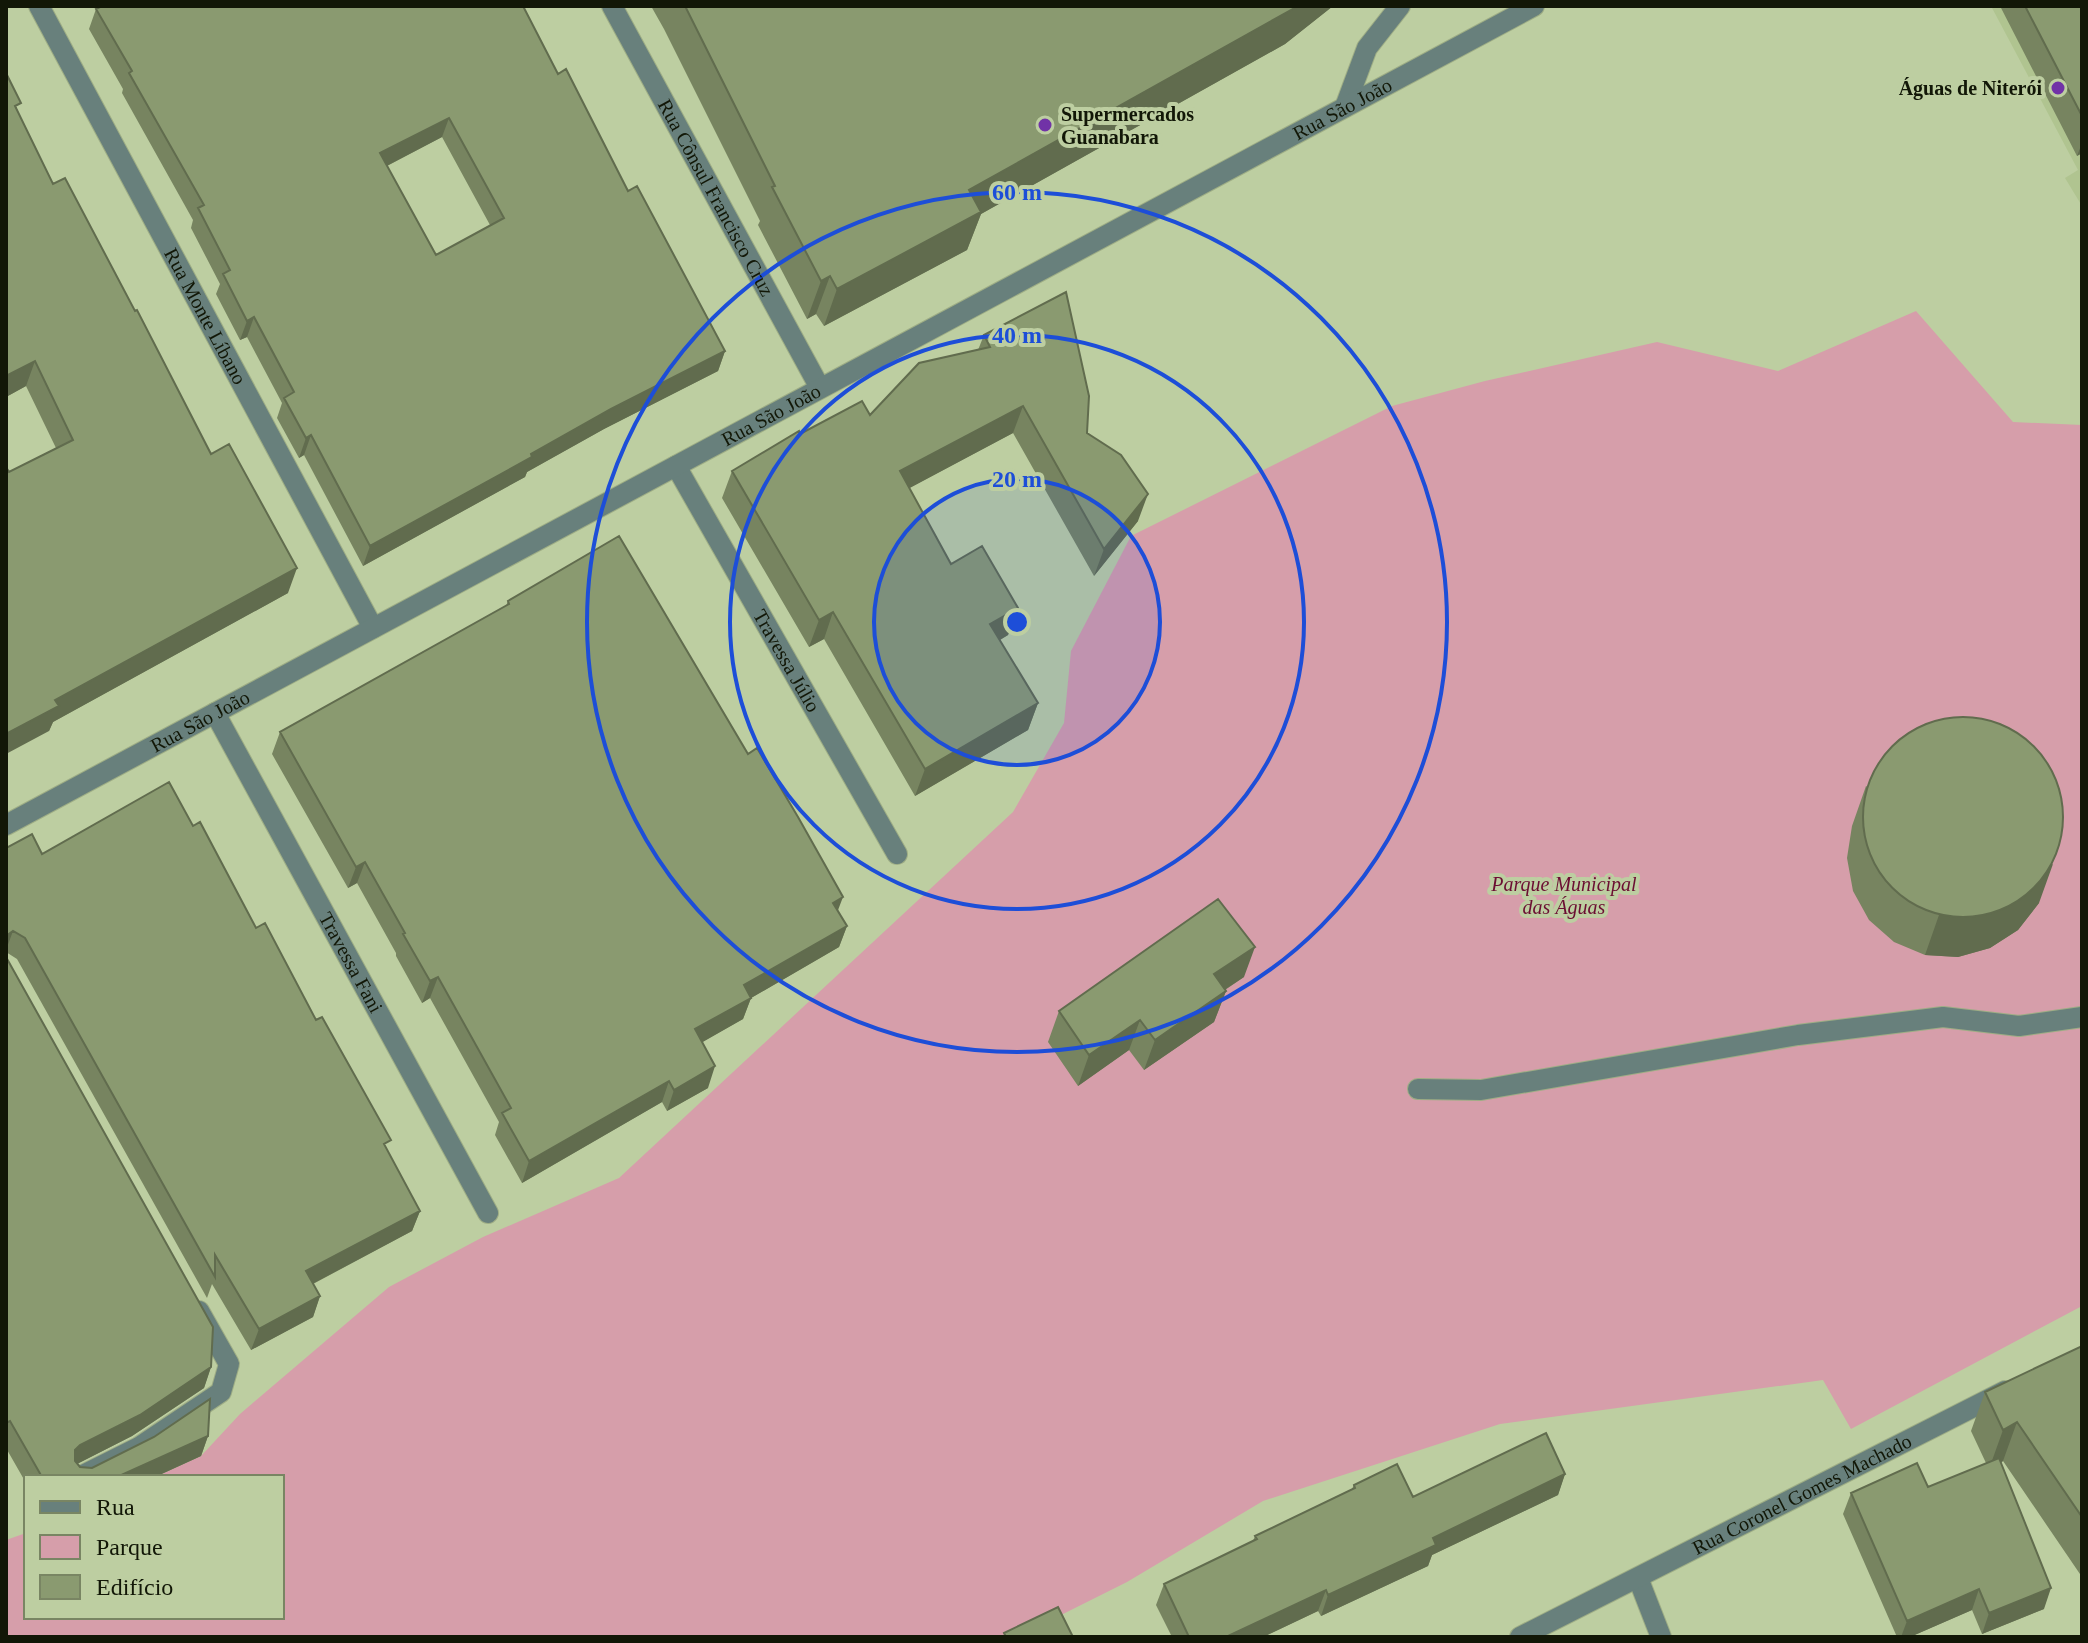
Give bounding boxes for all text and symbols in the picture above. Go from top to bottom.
street label: Rua São João [1289,73,1395,144]
place label: Águas de Niterói [1899,77,2042,100]
marker: Águas de Niterói [2049,79,2067,97]
street label: Rua Cônsul Francisco Cruz [654,95,779,300]
place label: Supermercados Guanabara [1061,103,1194,148]
marker: Supermercados Guanabara [1036,116,1054,134]
text: 60 m [992,179,1042,205]
street label: Rua Monte Líbano [160,244,251,388]
text: 40 m [992,322,1042,348]
street label: Rua São João [718,380,824,450]
text: 20 m [992,466,1042,492]
street label: Travessa Júlio [749,606,825,716]
centre of rings [1003,608,1031,636]
street label: Rua São João [147,686,253,756]
park label: Parque Municipal das Águas [1490,873,1637,919]
street label: Travessa Fani [315,908,388,1017]
street label: Rua Coronel Gomes Machado [1689,1429,1915,1559]
legend [24,1475,284,1619]
text: Rua [96,1494,135,1520]
text: Parque [96,1534,163,1560]
text: Edifício [96,1574,173,1600]

